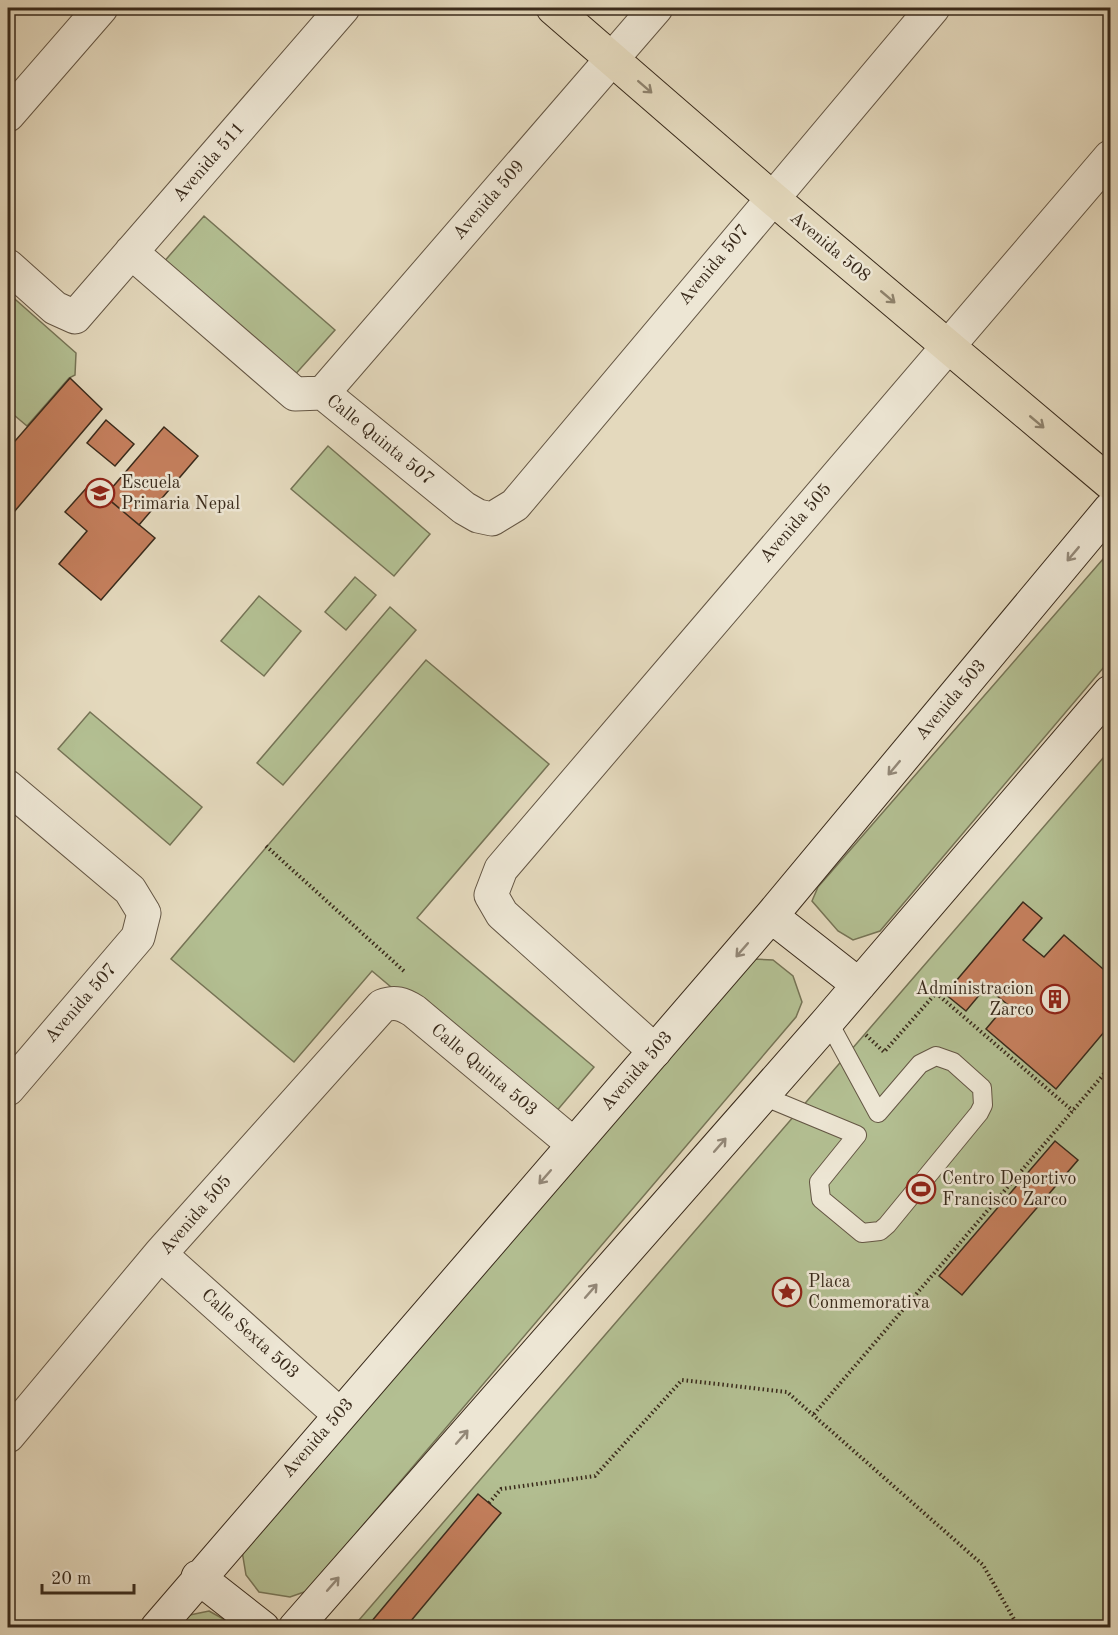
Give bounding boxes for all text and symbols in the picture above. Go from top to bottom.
one-way arrow [637,80,652,94]
street label: Avenida 511 [170,119,248,205]
street label: Avenida 509 [450,157,528,243]
street label: Avenida 508 [786,208,874,286]
street label: Avenida 507 [675,221,753,309]
one-way arrow [880,290,896,303]
street label: Calle Quinta 507 [323,391,437,489]
one-way arrow [1029,415,1045,428]
place label: Escuela Primaria Nepal [121,474,240,513]
school or university icon: Escuela Primaria Nepal [84,477,116,509]
street label: Avenida 505 [757,480,835,566]
one-way arrow [1066,546,1080,561]
street label: Avenida 503 [912,656,990,744]
one-way arrow [887,760,901,775]
one-way arrow [735,942,749,957]
street label: Avenida 507 [42,960,120,1046]
place label: Administracion Zarco [915,980,1034,1019]
building icon: Administracion Zarco [1039,983,1071,1015]
street label: Calle Quinta 503 [428,1021,540,1119]
street label: Avenida 503 [598,1028,676,1114]
one-way arrow [713,1137,727,1152]
one-way arrow [538,1169,552,1184]
place label: Centro Deportivo Francisco Zarco [942,1170,1076,1209]
street label: Avenida 505 [157,1172,235,1258]
sports icon: Centro Deportivo Francisco Zarco [905,1173,937,1205]
place label: Placa Conmemorativa [808,1273,930,1312]
place icon: Placa Conmemorativa [771,1276,803,1308]
one-way arrow [584,1284,598,1299]
street label: Calle Sexta 503 [198,1286,302,1382]
street label: Avenida 503 [279,1395,357,1481]
one-way arrow [455,1430,469,1445]
scale bar [42,1557,134,1595]
text: 20 m [51,1570,91,1588]
one-way arrow [326,1576,340,1591]

